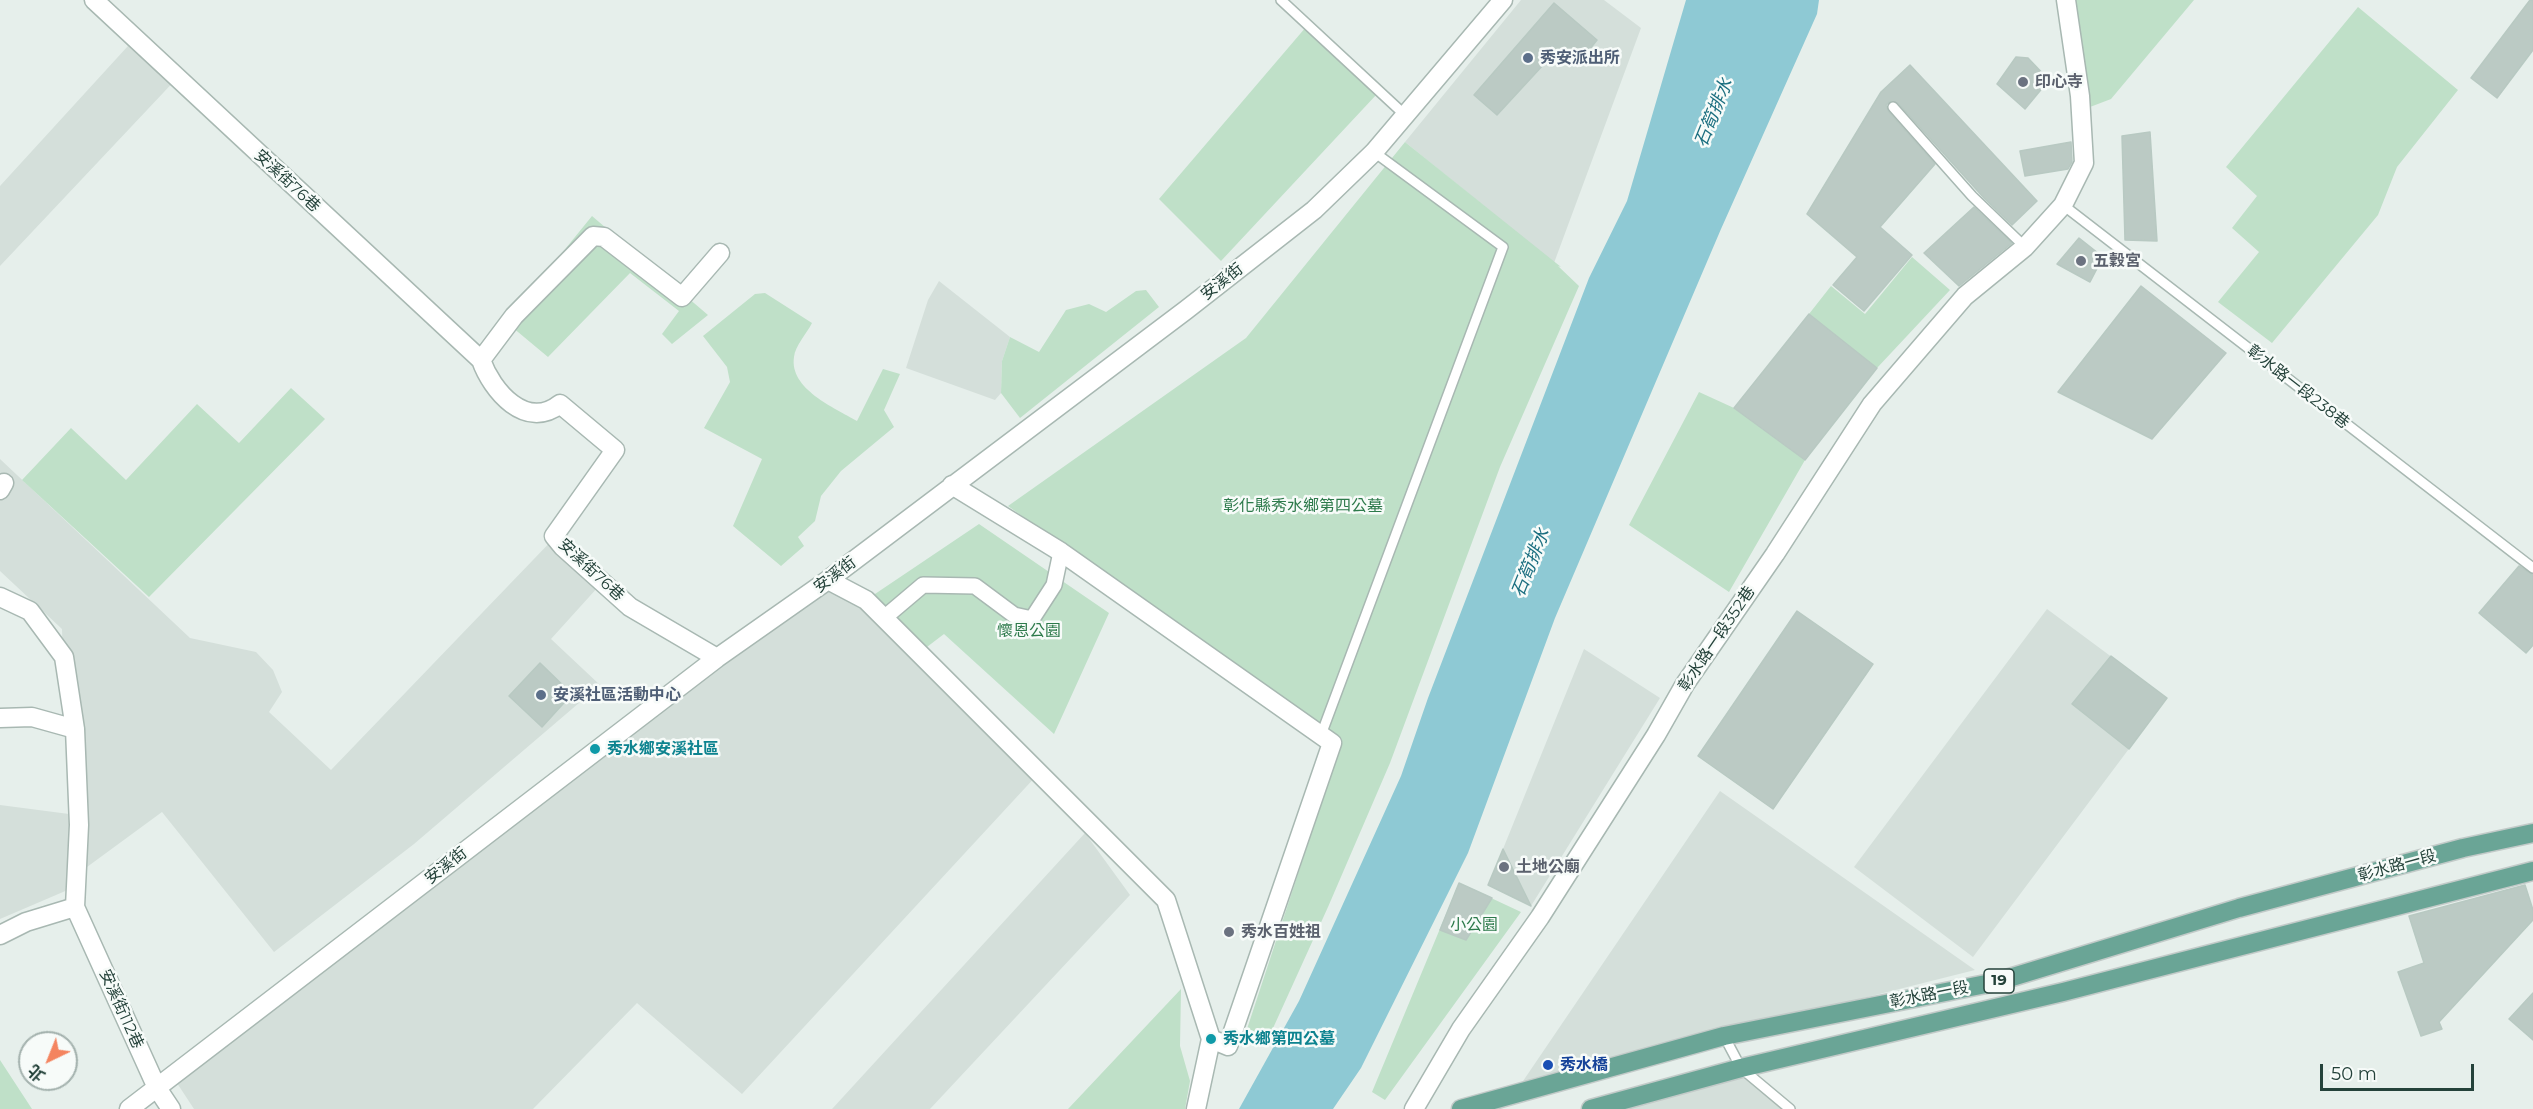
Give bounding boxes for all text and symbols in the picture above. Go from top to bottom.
place label: 秀安派出所 [1540,48,1620,68]
marker: 秀安派出所 [1521,51,1535,65]
place label: 印心寺 [2035,72,2083,92]
marker: 印心寺 [2016,75,2030,89]
water label: 石筍排水 [1691,76,1737,150]
street label: 安溪街76巷 [250,146,324,216]
place label: 五穀宮 [2093,251,2141,271]
marker: 五穀宮 [2074,254,2088,268]
street label: 安溪街 [1197,260,1247,304]
street label: 彰水路一段238巷 [2243,341,2353,433]
park label: 彰化縣秀水鄉第四公墓 [1223,496,1383,516]
water label: 石筍排水 [1508,526,1554,600]
street label: 安溪街76巷 [554,535,628,605]
street label: 安溪街 [810,553,860,597]
street label: 彰水路一段352巷 [1675,583,1759,695]
park label: 懷恩公園 [997,621,1061,641]
place label: 安溪社區活動中心 [553,685,681,705]
marker: 安溪社區活動中心 [534,688,548,702]
place label: 秀水鄉安溪社區 [607,739,719,759]
marker: 秀水鄉安溪社區 [588,742,602,756]
street label: 安溪街 [421,844,471,888]
street label: 彰水路一段 [2356,846,2438,886]
place label: 土地公廟 [1516,857,1580,877]
marker: 土地公廟 [1497,860,1511,874]
park label: 小公園 [1450,915,1498,935]
place label: 秀水百姓祖 [1241,922,1321,942]
marker: 秀水百姓祖 [1222,925,1236,939]
street label: 安溪街112巷 [95,966,147,1052]
road number: 19 [1984,969,2014,993]
street label: 彰水路一段 [1888,978,1970,1012]
place label: 秀水鄉第四公墓 [1223,1029,1335,1049]
north arrow [18,1031,78,1091]
marker: 秀水鄉第四公墓 [1204,1032,1218,1046]
scale bar [2323,1052,2478,1090]
place label: 秀水橋 [1560,1055,1608,1075]
marker: 秀水橋 [1541,1058,1555,1072]
text: 北 [24,1061,49,1085]
text: 50 m [2331,1063,2377,1085]

